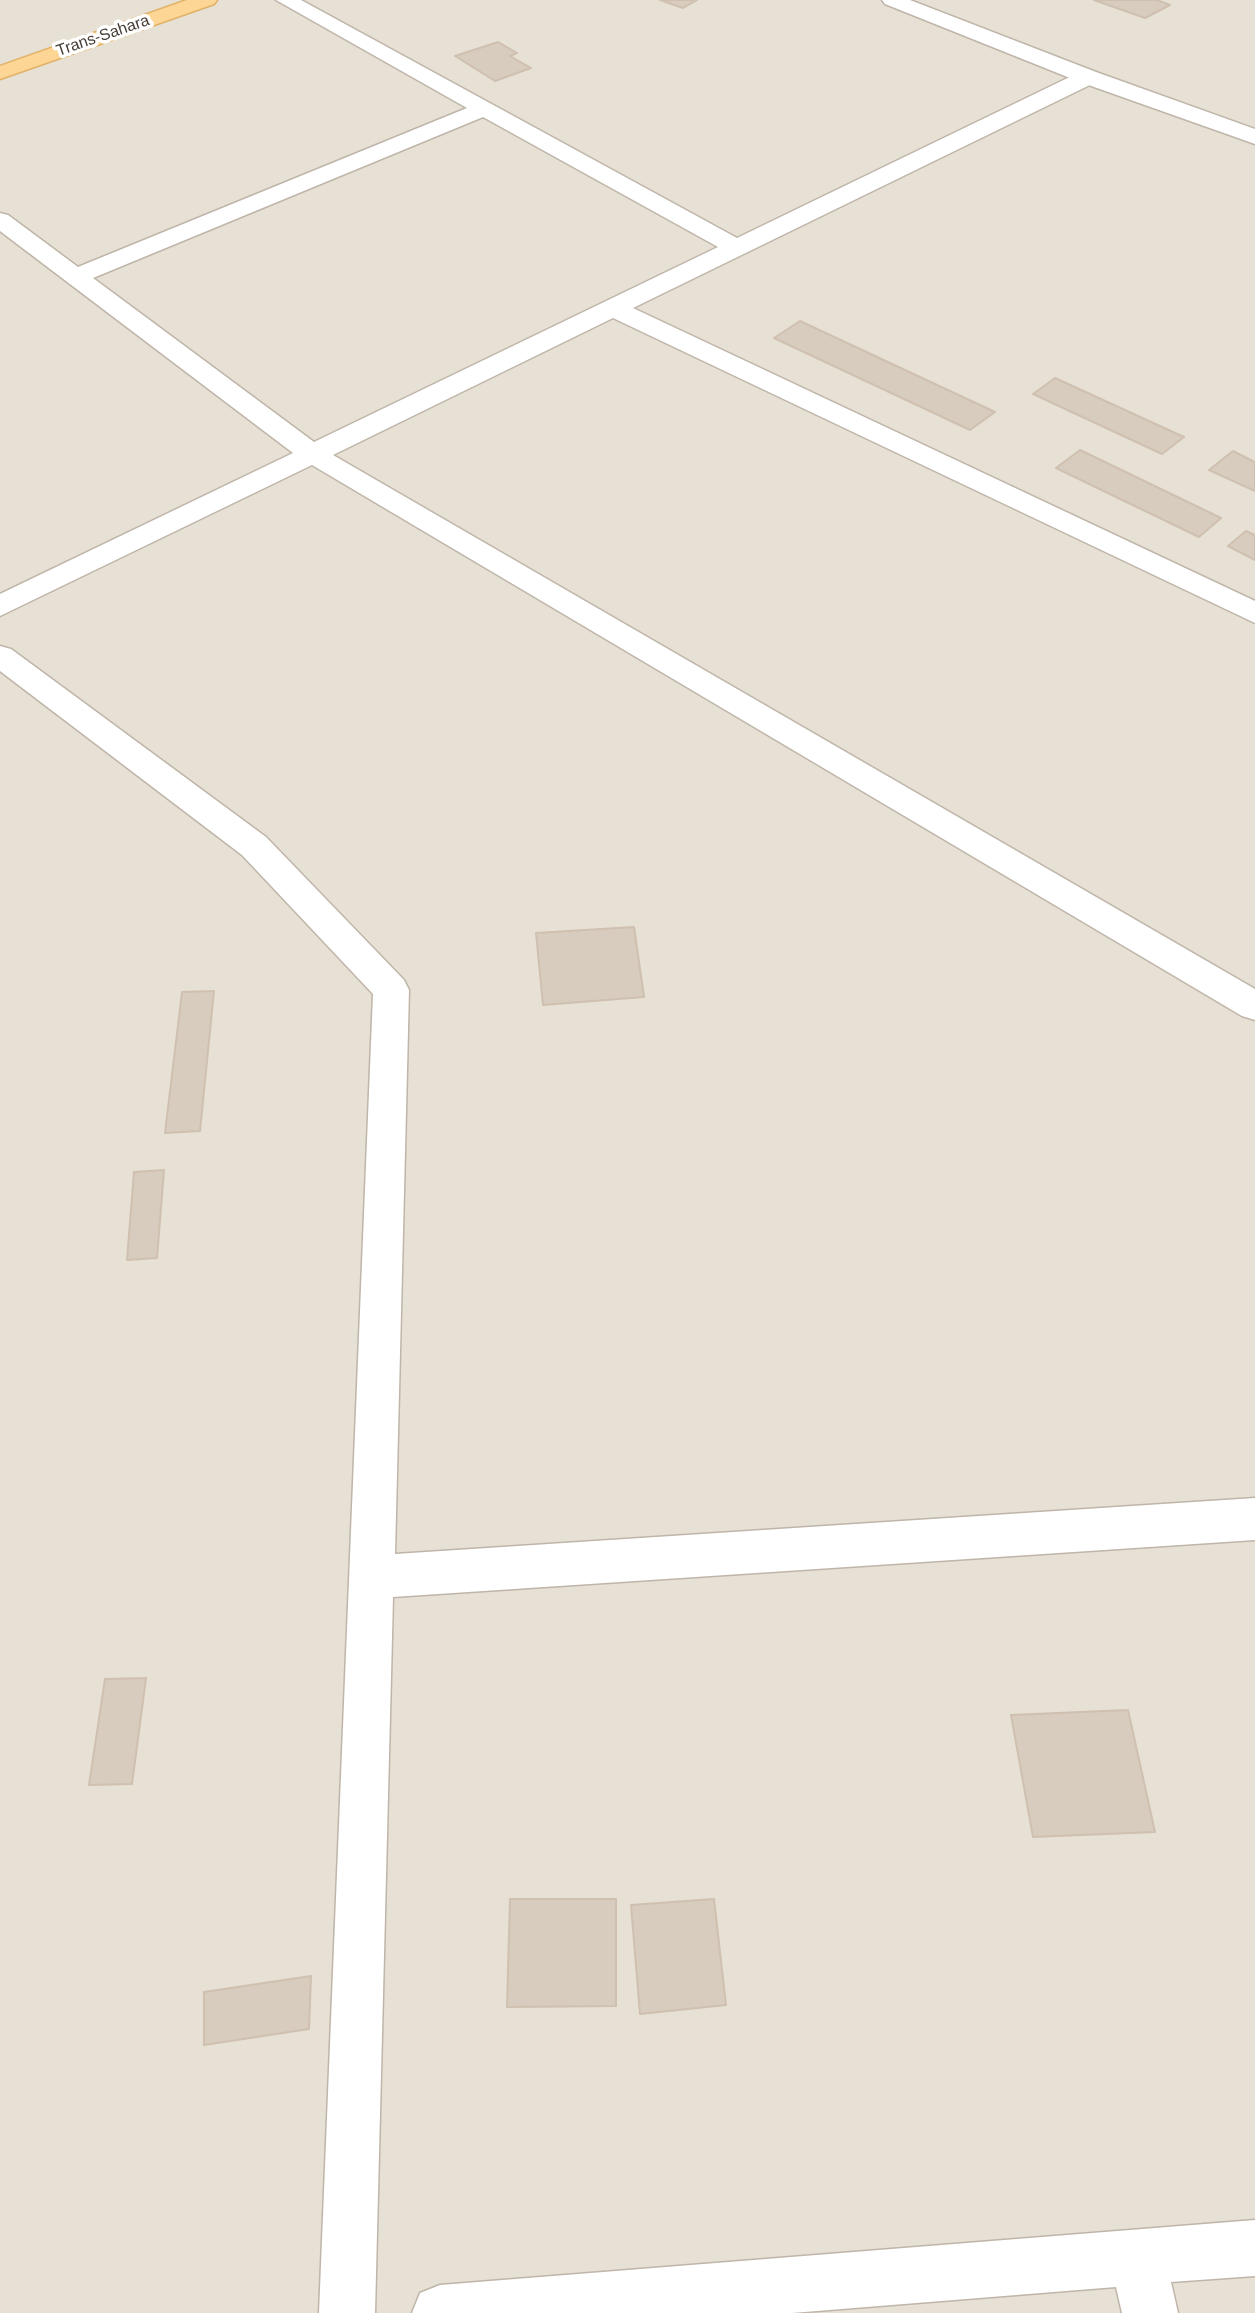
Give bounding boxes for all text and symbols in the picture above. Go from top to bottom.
street label: Trans-Sahara [54,11,152,61]

